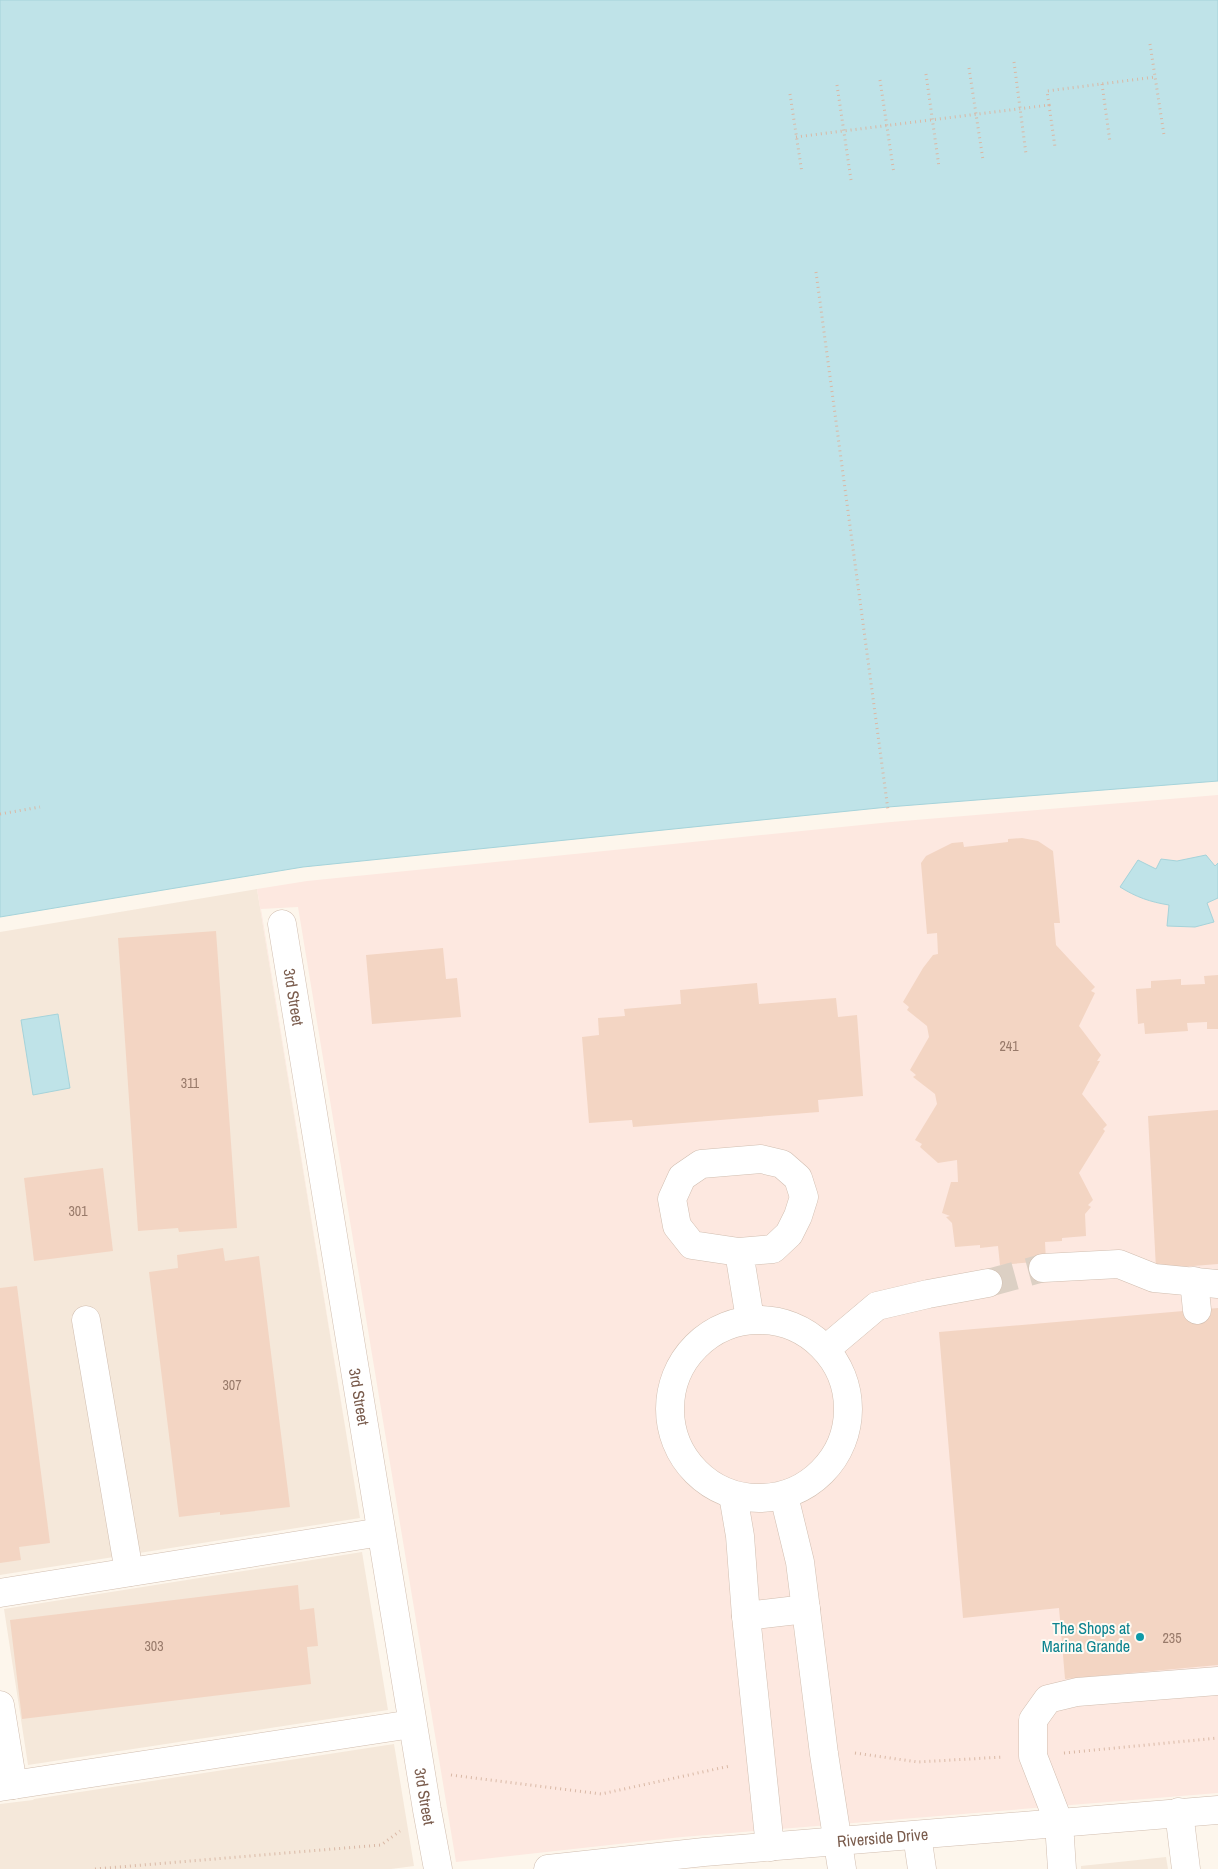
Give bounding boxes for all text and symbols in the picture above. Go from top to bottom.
street label: 3rd Street [278,967,310,1028]
house number: 241 [999,1037,1019,1055]
house number: 311 [181,1074,200,1092]
house number: 301 [68,1202,88,1220]
street label: 3rd Street [344,1366,375,1427]
house number: 307 [222,1376,242,1394]
place label: The Shops at Marina Grande [1042,1617,1130,1657]
house number: 235 [1162,1629,1182,1647]
marker: The Shops at Marina Grande [1134,1631,1146,1643]
house number: 303 [144,1637,164,1655]
street label: 3rd Street [409,1766,441,1827]
street label: Riverside Drive [836,1823,929,1852]

